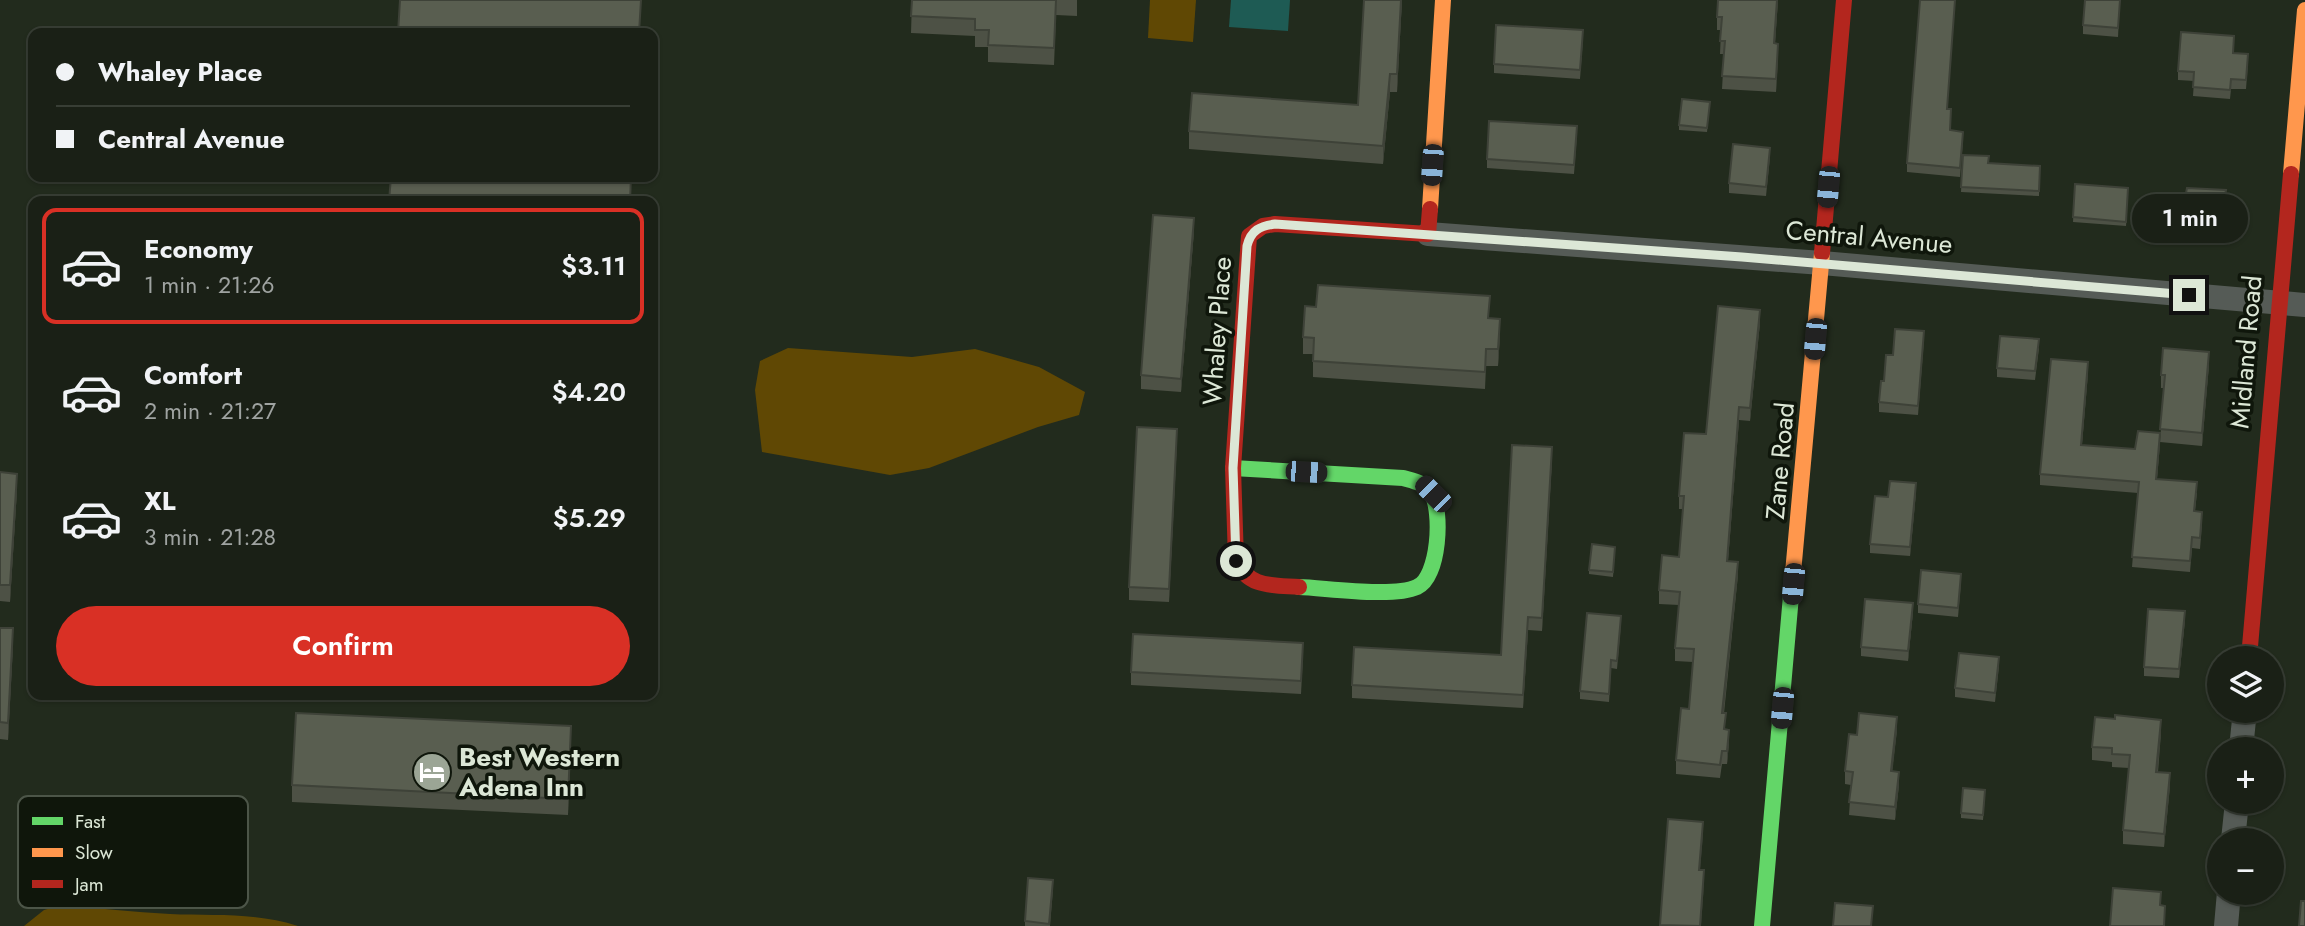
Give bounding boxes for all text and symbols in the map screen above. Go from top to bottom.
text: Whaley Place [98,53,262,91]
text: Central Avenue [98,120,285,158]
car [1421,143,1444,187]
car [1816,165,1841,209]
callout: 1 min [2131,194,2247,243]
text: 1 min [2162,201,2218,235]
street label: Central Avenue [1784,211,1954,263]
text: Economy [144,230,253,268]
icon: car [60,235,123,298]
text: $3.11 [561,247,626,285]
street label: Whaley Place [1193,256,1241,406]
text: 1 min · 21:26 [144,268,275,302]
street label: Midland Road [2220,274,2272,430]
route end [2173,279,2205,311]
car [1803,317,1828,361]
text: Comfort [144,356,242,394]
icon: car [60,361,123,424]
text: $4.20 [552,373,626,411]
text: 2 min · 21:27 [144,394,276,428]
street label: Zane Road [1756,401,1804,521]
car [1285,460,1328,484]
car [1411,472,1456,516]
text: XL [144,482,176,520]
icon: car [60,487,123,550]
text: $5.29 [553,499,626,537]
text: 3 min · 21:28 [144,520,276,554]
route start [1220,545,1252,577]
car [1781,562,1806,606]
button: Confirm [56,606,630,686]
map controls [2207,646,2284,905]
button: layers [2207,646,2284,723]
car [1770,686,1795,730]
button: + [2207,737,2284,814]
place label: Best Western Adena Inn [458,738,620,806]
hotel icon: Best Western Adena Inn [411,751,453,793]
legend [18,796,248,908]
text: Fast [75,808,106,835]
button: − [2207,828,2284,905]
text: Slow [75,839,113,866]
text: Jam [72,871,104,898]

